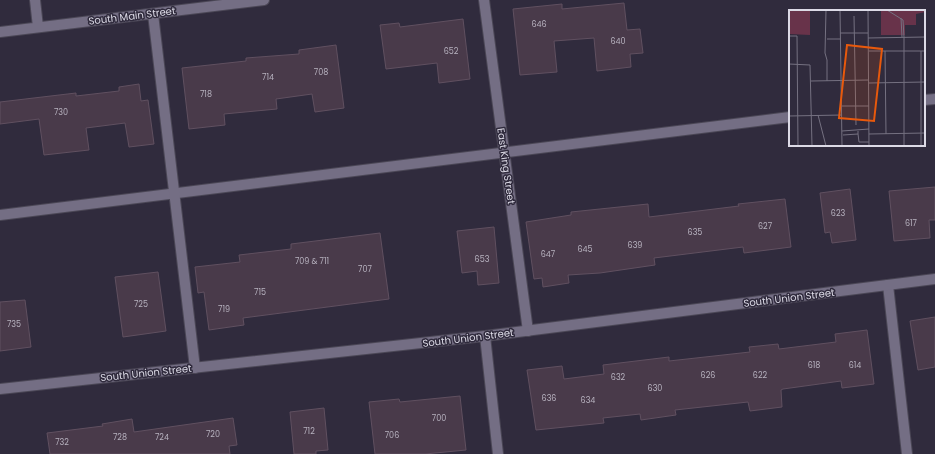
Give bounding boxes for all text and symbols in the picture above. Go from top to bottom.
street label: South Main Street [88,3,177,29]
inset map [789,10,925,146]
house number: 646 [531,19,547,30]
house number: 640 [610,36,626,47]
house number: 652 [444,46,459,57]
house number: 708 [314,67,328,78]
house number: 714 [262,72,274,83]
house number: 718 [200,89,212,100]
house number: 730 [54,107,68,118]
street label: East King Street [493,127,519,206]
house number: 623 [831,208,845,219]
house number: 617 [905,218,918,229]
house number: 627 [758,221,773,232]
house number: 635 [688,227,702,238]
house number: 639 [628,240,642,251]
house number: 645 [577,244,593,255]
house number: 647 [541,249,556,260]
house number: 653 [475,254,490,265]
house number: 709 & 711 [295,256,329,267]
house number: 707 [358,264,373,275]
street label: South Union Street [743,285,836,311]
house number: 715 [254,287,266,298]
house number: 725 [134,299,148,310]
house number: 719 [218,304,230,315]
house number: 735 [7,319,21,330]
street label: South Union Street [422,325,515,351]
house number: 618 [808,360,820,371]
house number: 614 [849,360,861,371]
street label: South Union Street [100,361,193,385]
house number: 626 [701,370,715,381]
house number: 622 [753,370,768,381]
house number: 632 [611,372,626,383]
house number: 630 [648,383,662,394]
house number: 636 [542,393,556,404]
house number: 634 [581,395,595,406]
house number: 700 [432,413,446,424]
house number: 712 [303,426,315,437]
house number: 720 [206,429,220,440]
house number: 706 [385,430,399,441]
house number: 728 [113,432,127,443]
house number: 724 [155,432,169,443]
house number: 732 [55,437,69,448]

